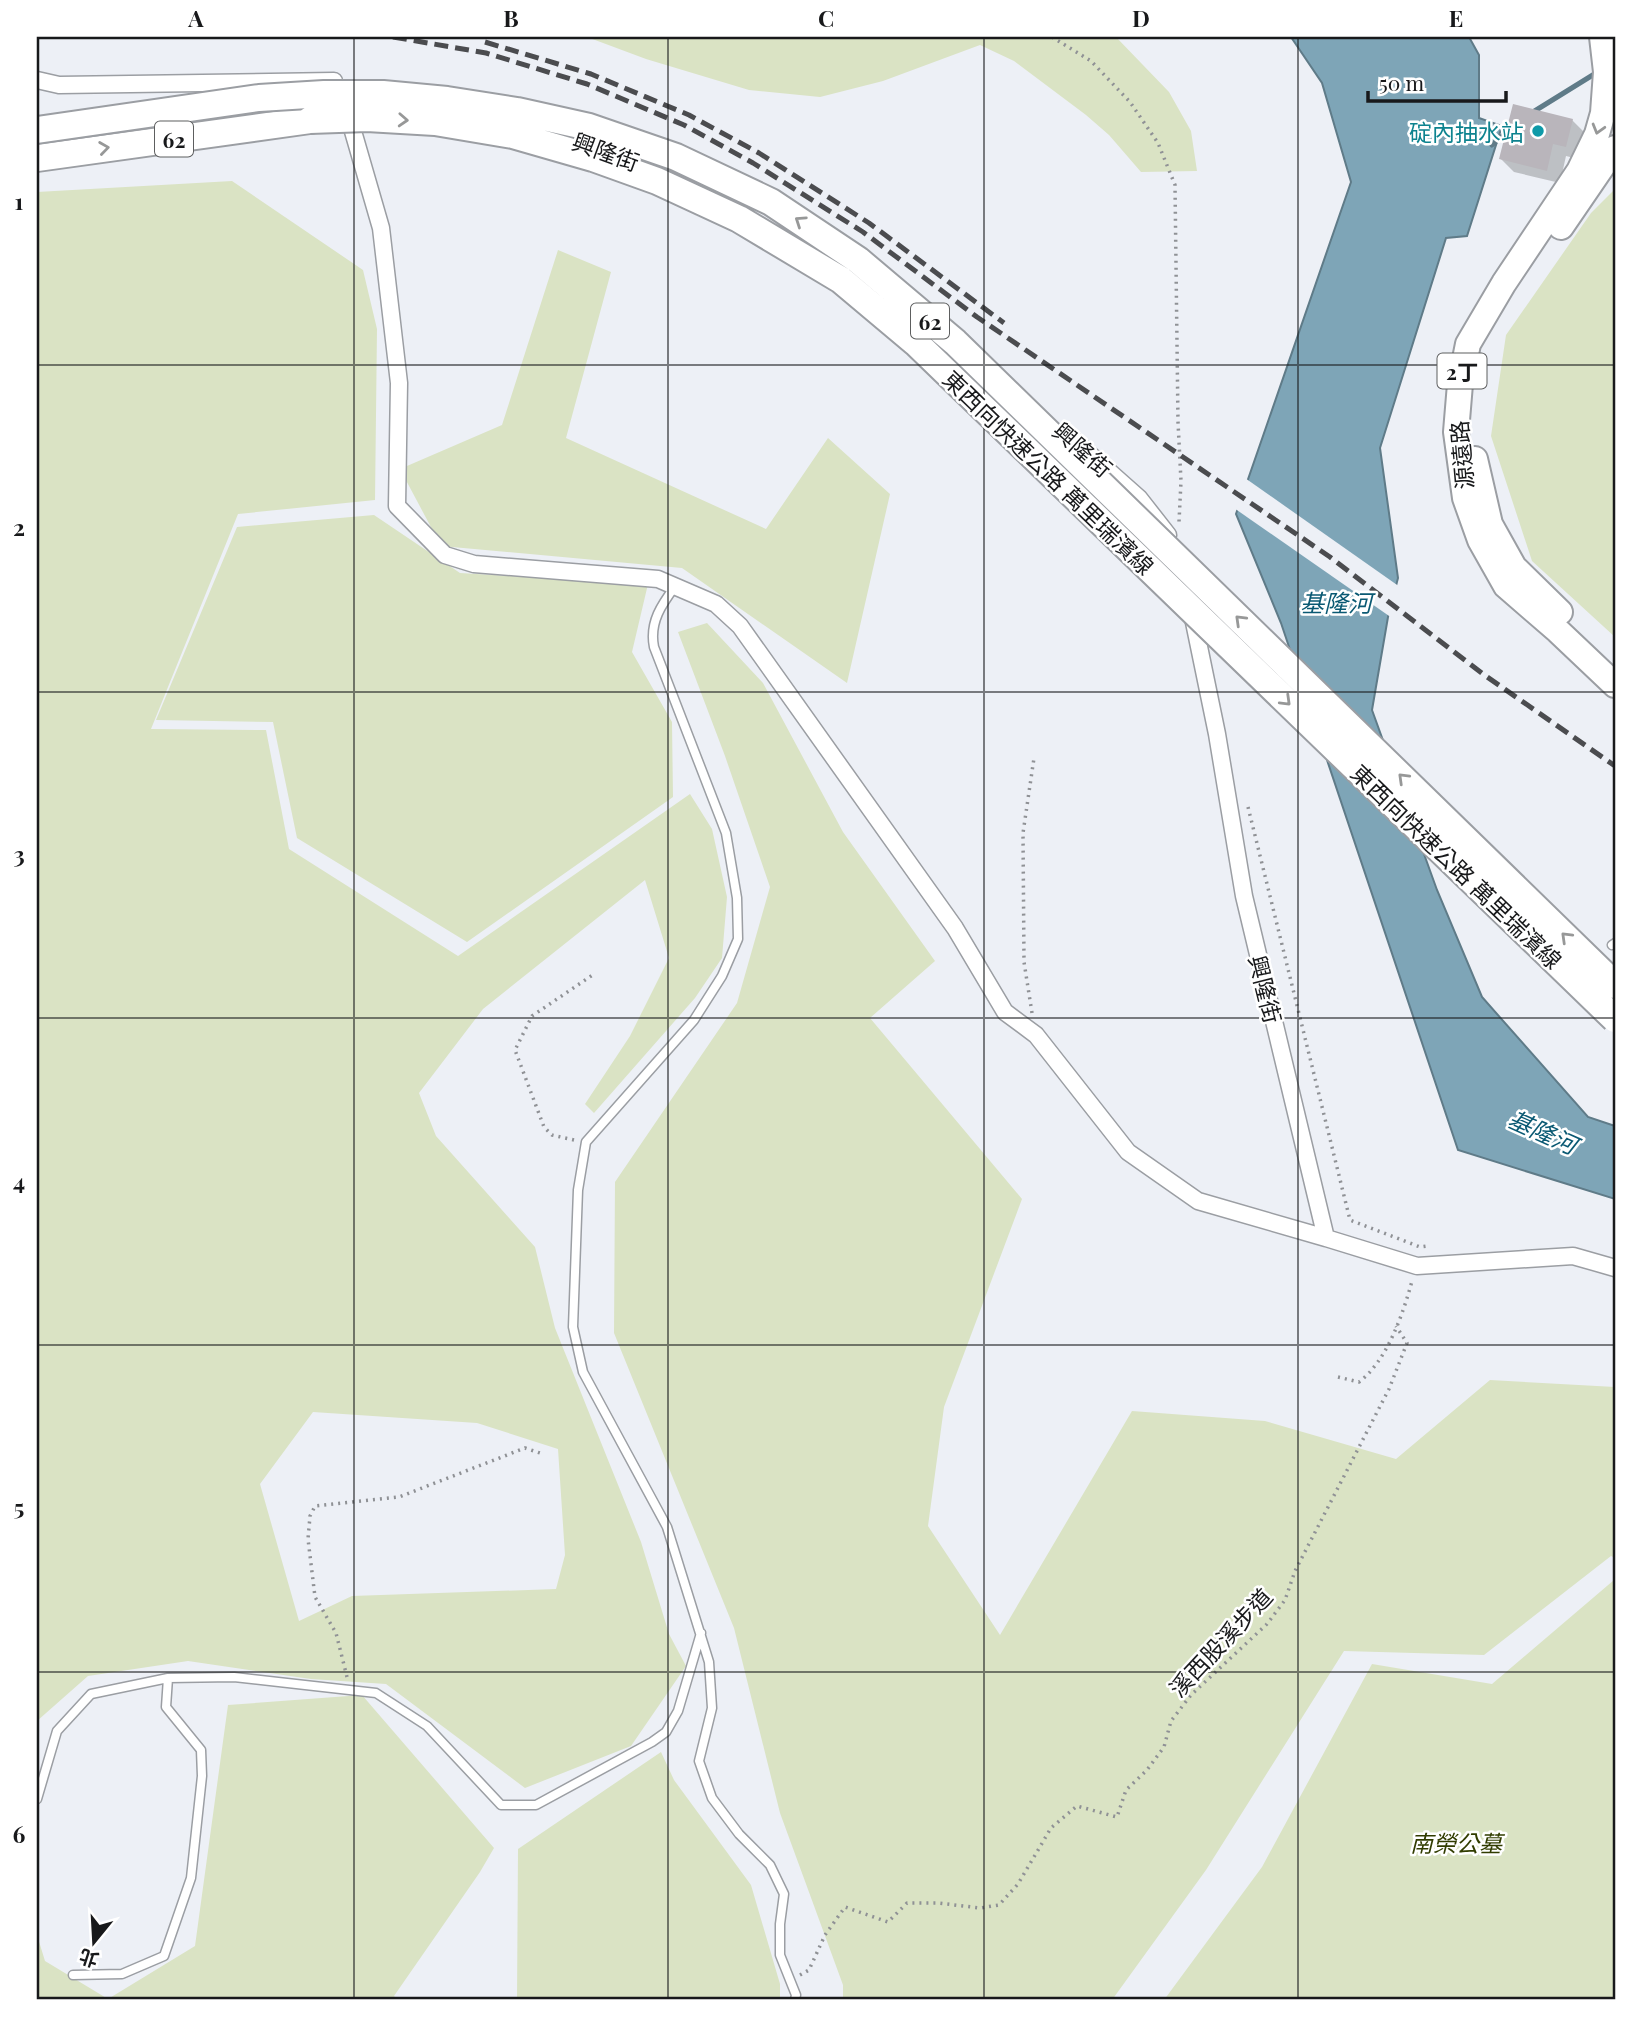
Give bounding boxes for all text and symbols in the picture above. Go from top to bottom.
text: A [187,2,204,33]
text: B [503,2,519,33]
text: C [818,2,834,33]
text: D [1132,2,1150,33]
text: E [1449,2,1463,33]
scale bar [1368,60,1507,104]
text: 50 m [1379,68,1425,96]
one-way arrow [398,112,409,127]
place label: 碇內抽水站 [1409,116,1524,147]
road number: 62 [155,122,193,156]
one-way arrow [1592,122,1607,134]
marker: 碇內抽水站 [1530,123,1546,139]
street label: 興隆街 [568,125,644,177]
one-way arrow [98,141,110,156]
text: 1 [15,185,24,216]
one-way arrow [795,217,808,229]
road number: 62 [911,304,949,338]
road number: 2丁 [1438,354,1486,388]
street label: 東西向快速公路 萬里瑞濱線 [937,363,1161,581]
street label: 興隆街 [1047,415,1119,483]
street label: 源遠路 [1443,419,1479,491]
text: 2 [13,511,25,542]
water label: 基隆河 [1300,586,1376,618]
one-way arrow [1236,615,1249,628]
one-way arrow [1278,693,1291,706]
street label: 東西向快速公路 萬里瑞濱線 [1345,757,1569,975]
one-way arrow [1399,774,1412,787]
text: 3 [13,838,25,869]
one-way arrow [1562,932,1575,945]
street label: 興隆街 [1243,952,1289,1026]
water label: 基隆河 [1504,1102,1586,1162]
text: 4 [13,1165,25,1196]
text: 5 [14,1491,24,1522]
street label: 溪西股溪步道 [1162,1581,1278,1703]
text: 6 [13,1818,26,1849]
park label: 南榮公墓 [1410,1827,1506,1858]
north arrow [60,1908,130,1978]
text: 北 [75,1944,101,1974]

